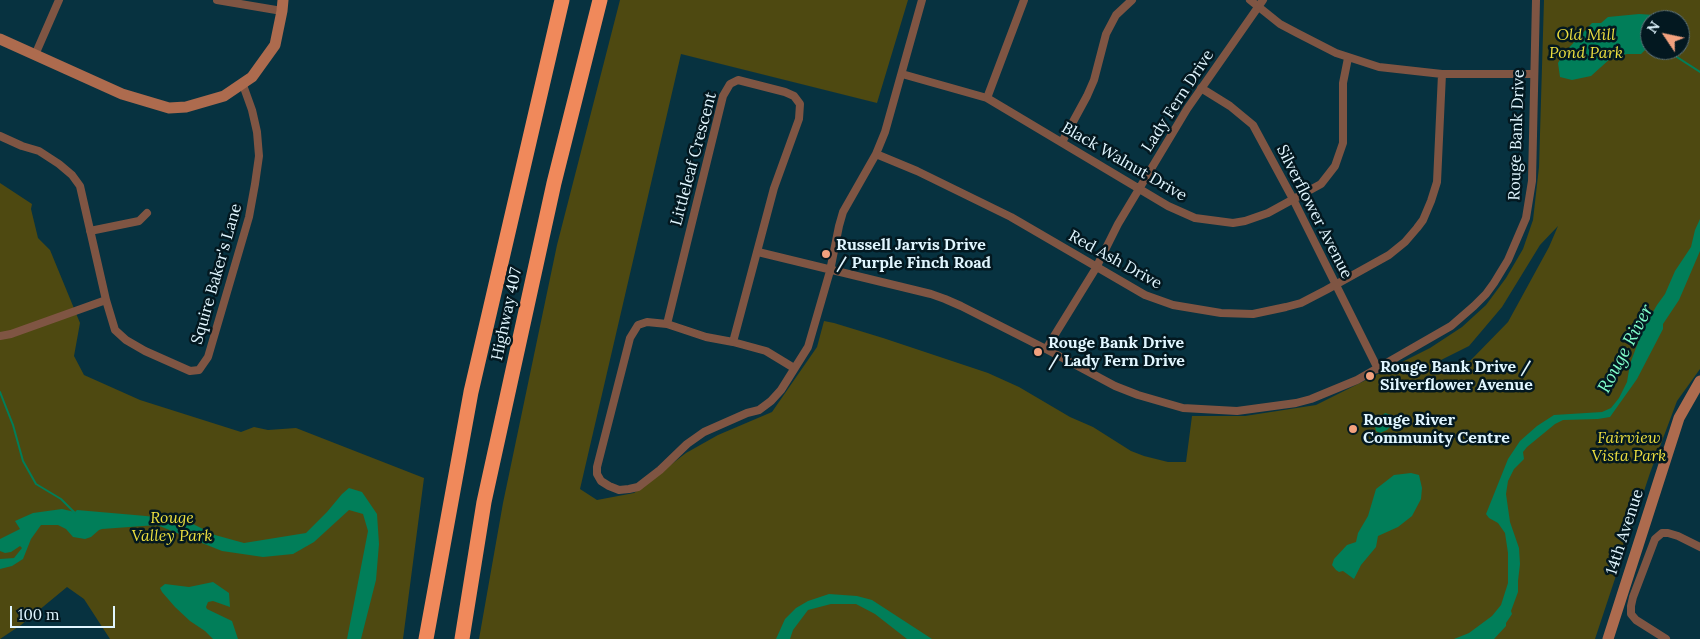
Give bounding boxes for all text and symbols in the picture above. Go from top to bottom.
north arrow [1640,10,1690,60]
text: N [1643,18,1664,37]
park label: Old Mill Pond Park [1549,25,1623,63]
street label: Lady Fern Drive [1138,46,1218,156]
street label: Rouge Bank Drive [1505,69,1529,201]
street label: Littleleaf Crescent [667,90,721,228]
street label: Black Walnut Drive [1058,118,1190,206]
street label: Silverflower Avenue [1272,142,1356,282]
street label: Squire Baker's Lane [188,201,246,347]
street label: Red Ash Drive [1065,227,1165,293]
place label: Russell Jarvis Drive / Purple Finch Road [836,235,991,273]
marker: Russell Jarvis Drive / Purple Finch Road [820,248,832,260]
street label: Highway 407 [488,266,526,362]
water label: Rouge River [1594,301,1658,397]
place label: Rouge Bank Drive / Lady Fern Drive [1048,333,1185,371]
marker: Rouge Bank Drive / Lady Fern Drive [1032,346,1044,358]
place label: Rouge Bank Drive / Silverflower Avenue [1380,357,1533,395]
marker: Rouge Bank Drive / Silverflower Avenue [1364,370,1376,382]
place label: Rouge River Community Centre [1363,410,1510,448]
marker: Rouge River Community Centre [1347,423,1359,435]
park label: Fairview Vista Park [1592,428,1666,466]
street label: 14th Avenue [1602,487,1648,577]
park label: Rouge Valley Park [132,508,212,546]
scale bar [12,596,118,628]
text: 100 m [18,605,59,624]

